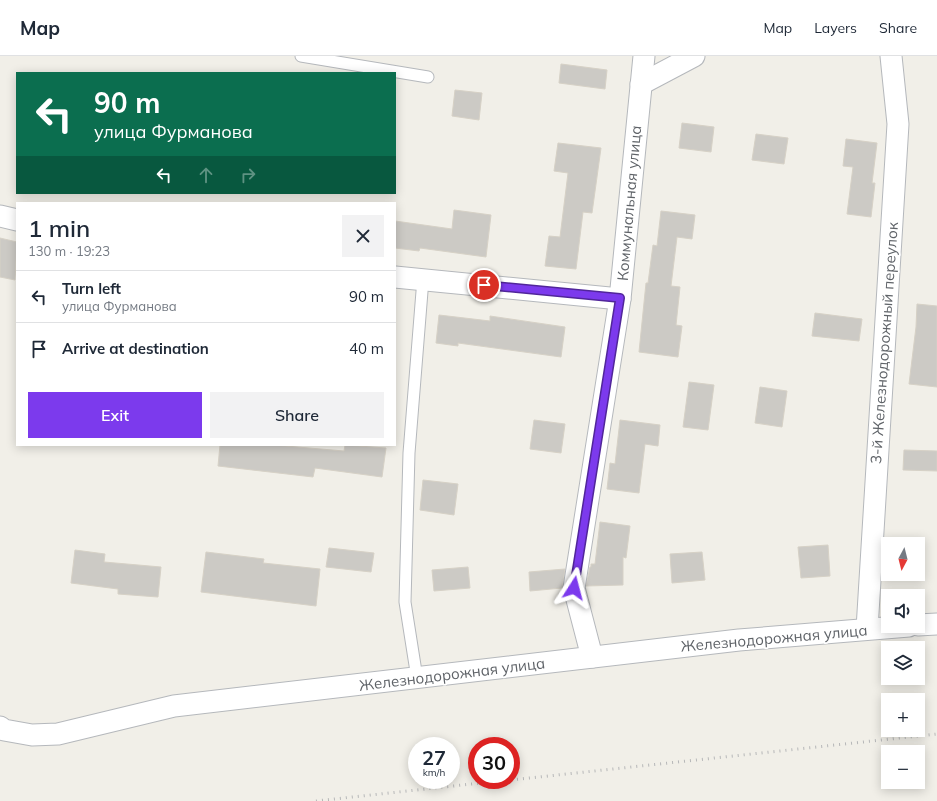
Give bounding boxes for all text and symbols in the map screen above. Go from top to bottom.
text: Map [20,16,60,40]
text: Map [763,19,792,37]
text: Layers [814,19,857,37]
text: Share [879,19,917,37]
text: 90 m [94,85,160,120]
icon: left [28,88,80,140]
text: улица Фурманова [94,120,253,143]
street label: Коммунальная улица [613,125,645,281]
icon: left [153,164,175,186]
icon: ahead [195,164,217,186]
icon: right [237,164,259,186]
text: 1 min [28,213,90,243]
button: close [342,215,384,257]
street label: 3-й Железнодорожный переулок [866,220,902,465]
text: 130 m · 19:23 [28,243,110,259]
pin [467,268,501,302]
icon: arrive [473,274,495,296]
text: Turn left [62,279,121,298]
icon: left [28,286,50,308]
text: 90 m [349,287,384,306]
text: улица Фурманова [62,298,177,314]
icon: arrive [28,338,50,360]
text: Arrive at destination [62,339,209,358]
text: 40 m [349,339,384,358]
button: Exit [28,392,202,438]
button: Share [210,392,384,438]
north arrow [881,537,925,581]
map controls [881,537,925,789]
position arrow [553,567,595,609]
button: sound [881,589,925,633]
street label: Железнодорожная улица [680,620,868,656]
button: layers [881,641,925,685]
street label: Железнодорожная улица [358,653,546,695]
button: + [881,693,925,737]
speed limit sign: 30 [468,737,520,789]
text: 27 [422,745,446,770]
button: − [881,745,925,789]
text: km/h [423,766,445,779]

